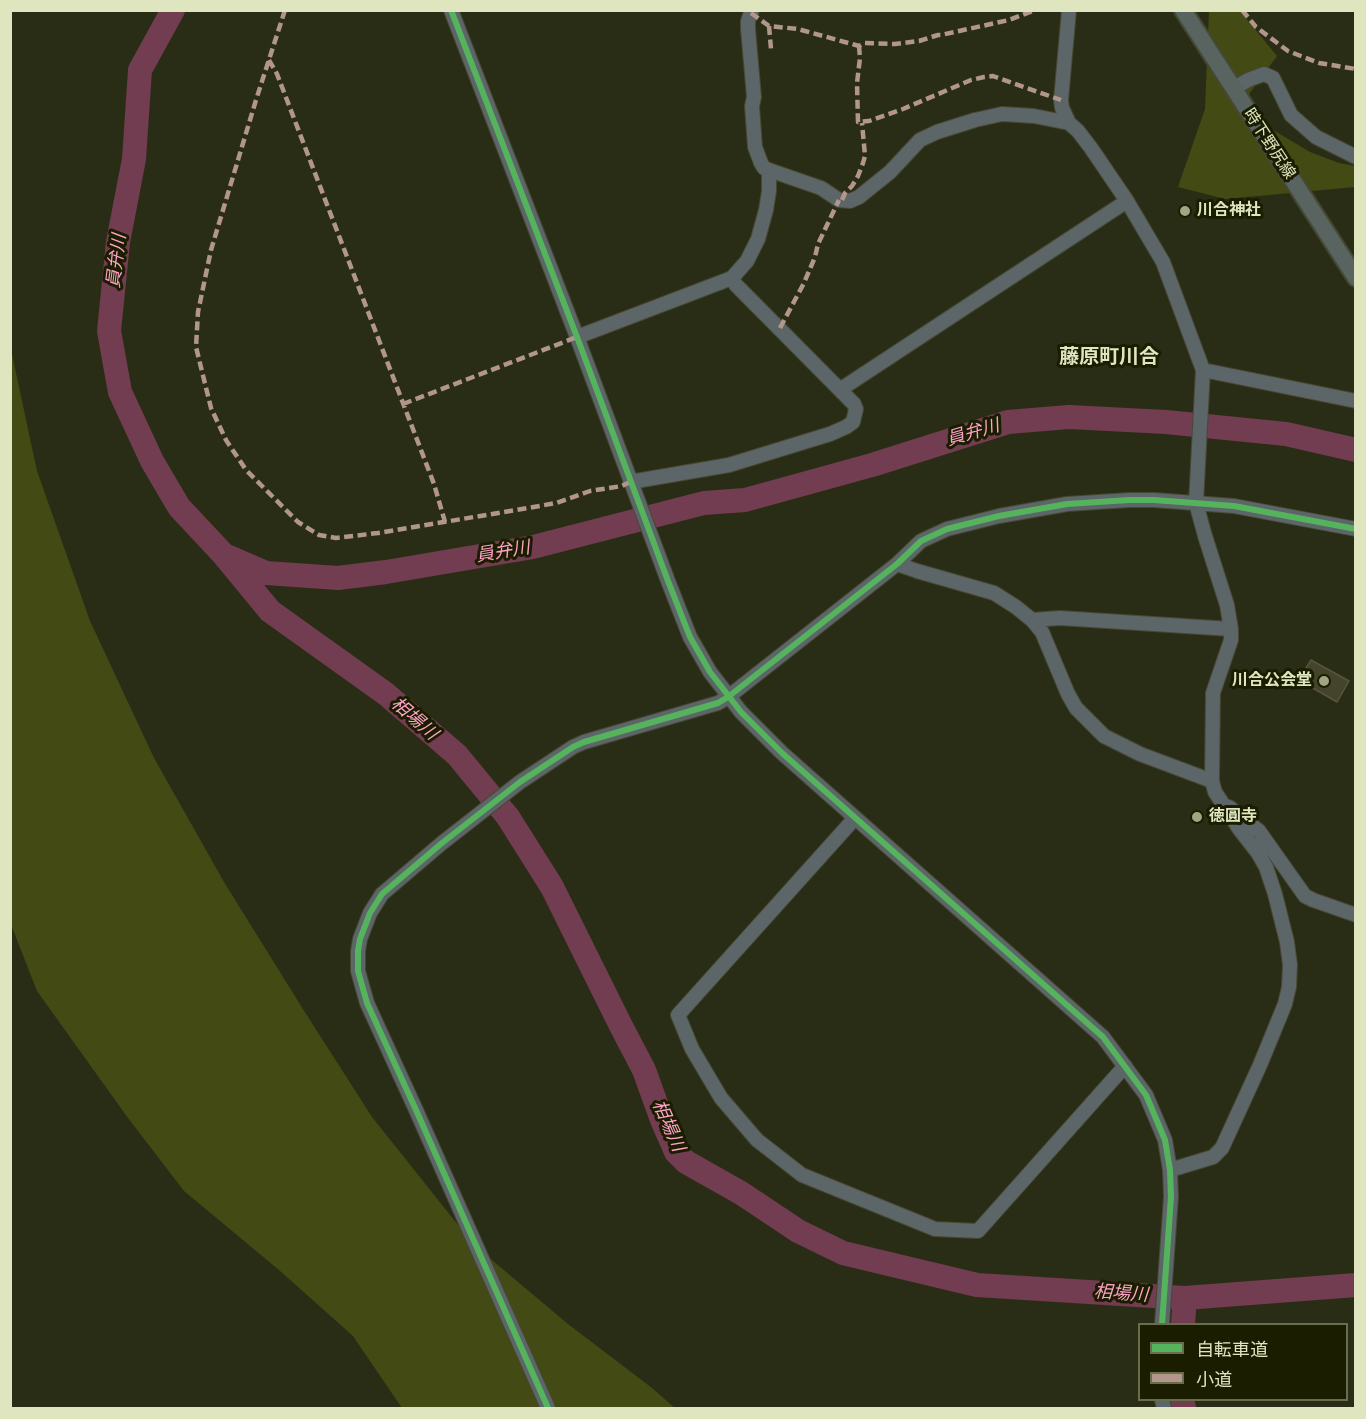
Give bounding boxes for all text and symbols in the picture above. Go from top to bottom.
street label: 時下野尻線 [1239,105,1299,183]
place label: 川合神社 [1197,201,1261,221]
marker: 川合神社 [1178,204,1192,218]
water label: 員弁川 [103,233,131,289]
district label: 藤原町川合 [1059,345,1159,369]
water label: 員弁川 [944,415,1002,451]
water label: 員弁川 [475,537,531,567]
place label: 川合公会堂 [1232,671,1312,691]
marker: 川合公会堂 [1317,674,1331,688]
water label: 相場川 [387,693,441,745]
place label: 徳圓寺 [1209,807,1257,827]
marker: 徳圓寺 [1190,810,1204,824]
water label: 相場川 [647,1097,689,1155]
water label: 相場川 [1093,1281,1149,1307]
legend [1138,1323,1348,1401]
text: 自転車道 [1196,1340,1268,1360]
text: 小道 [1196,1370,1232,1390]

